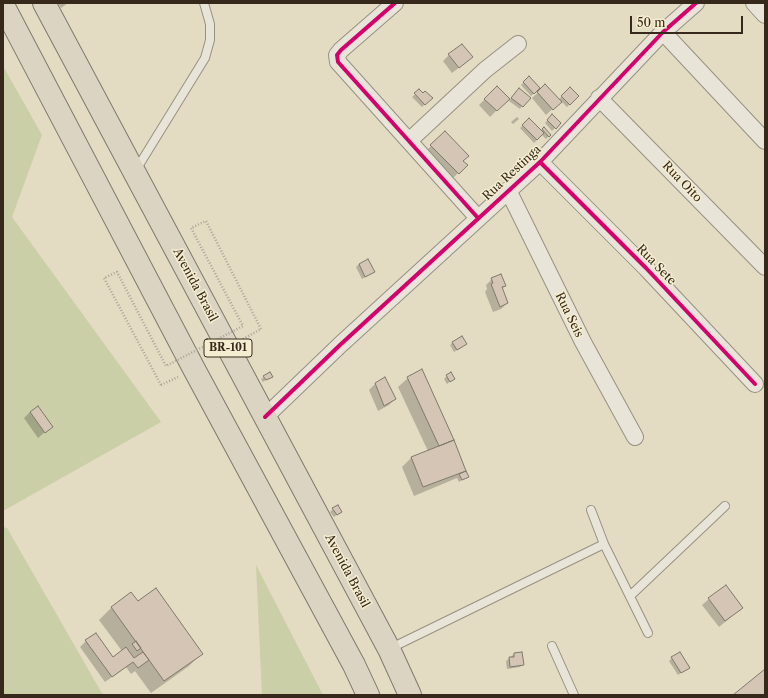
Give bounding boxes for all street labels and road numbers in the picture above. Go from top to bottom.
street label: Rua Restinga [480,142,544,204]
street label: Rua Oito [659,159,705,205]
street label: Rua Sete [633,242,679,288]
street label: Avenida Brasil [170,246,220,324]
street label: Rua Seis [552,290,586,340]
road number: BR-101 [204,339,252,357]
street label: Avenida Brasil [322,532,372,610]

